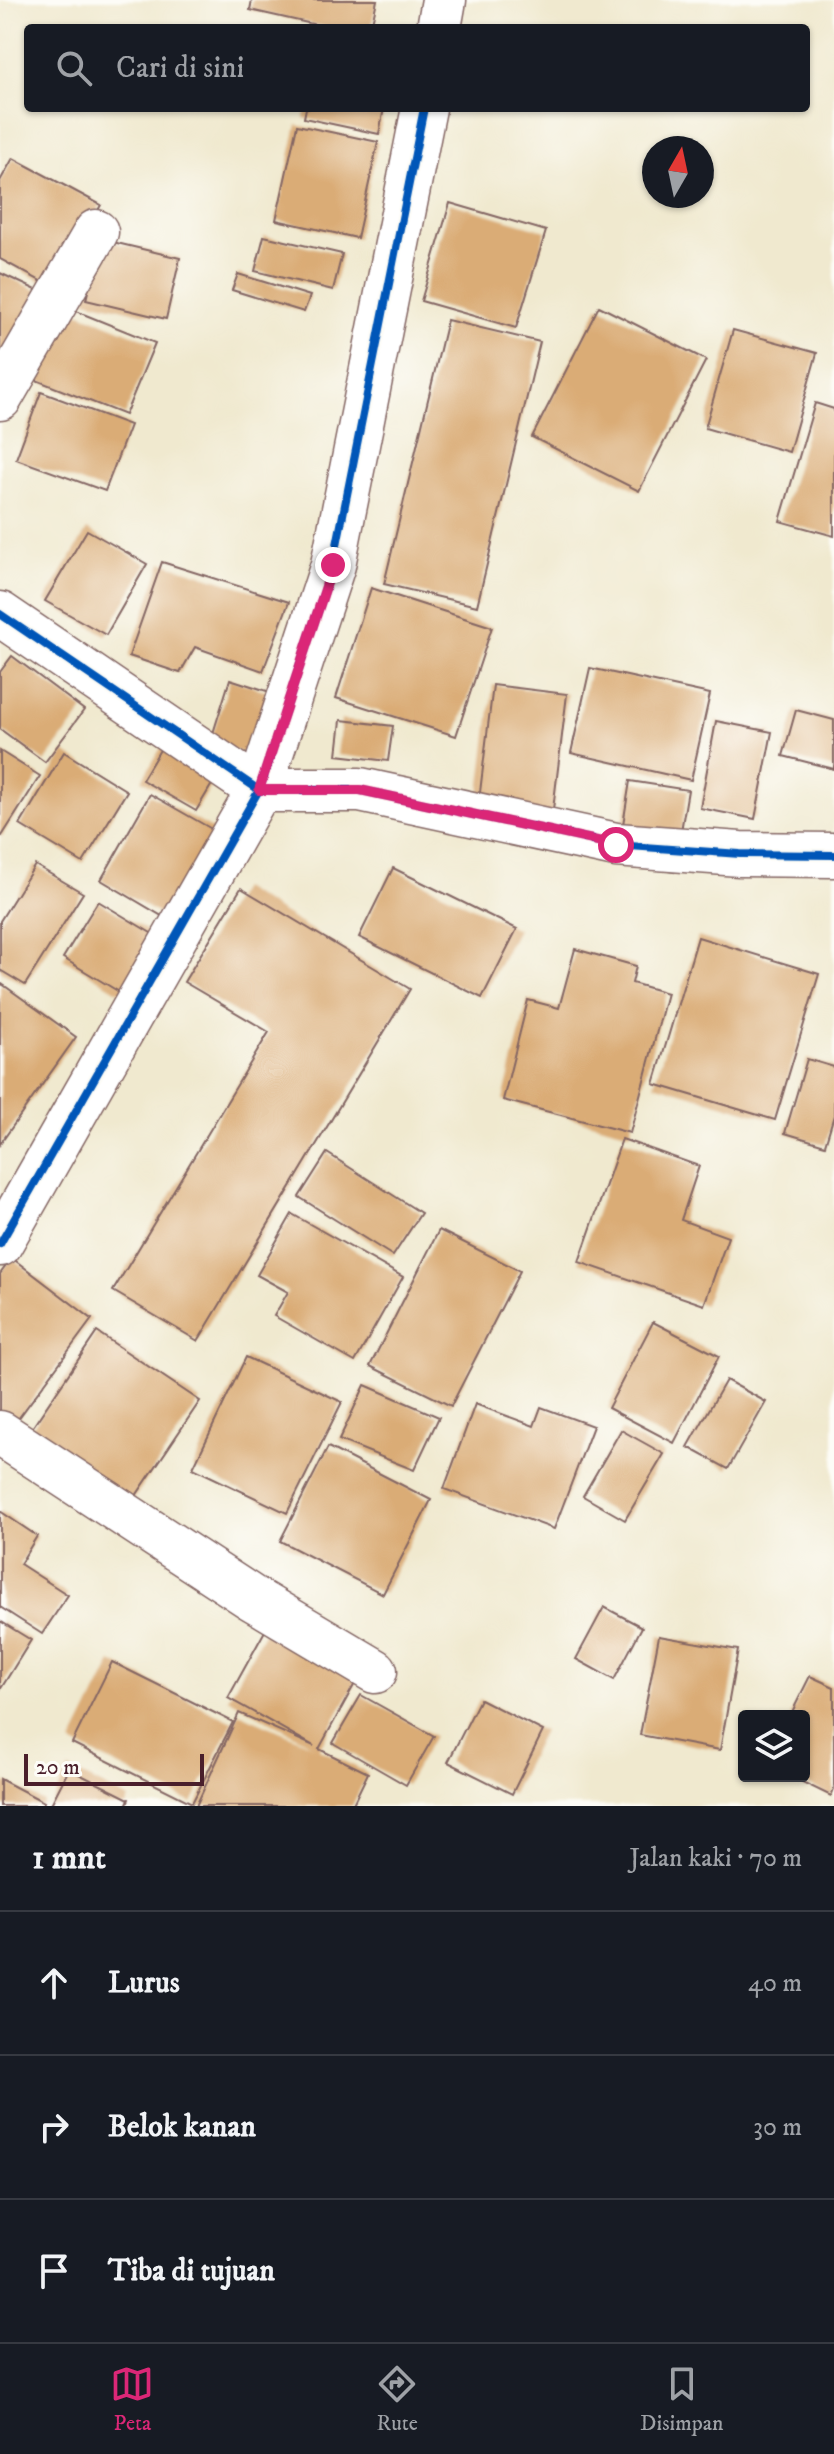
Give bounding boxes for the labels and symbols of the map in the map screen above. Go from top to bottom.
north arrow [642,136,714,208]
route end [315,547,351,583]
route start [598,827,634,863]
scale bar [24,1750,204,1786]

